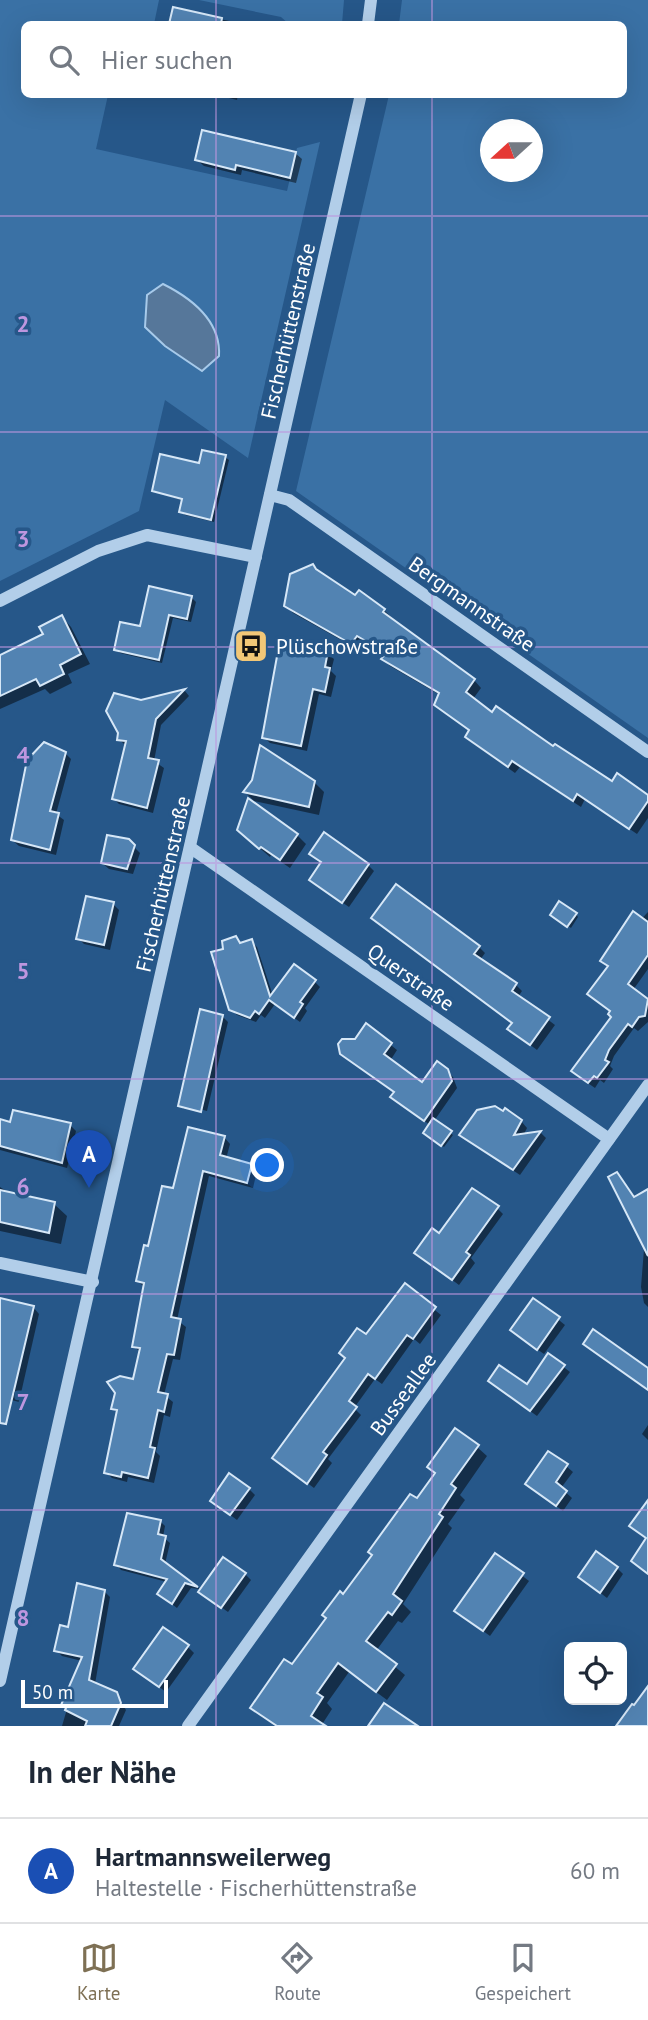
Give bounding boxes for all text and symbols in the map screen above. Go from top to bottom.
search box [21,21,627,98]
icon: search [45,41,83,79]
text: Hier suchen [101,43,233,76]
north arrow [480,119,543,182]
street label: Fischerhüttenstraße [255,240,321,422]
text: 2 [16,309,30,338]
text: 3 [16,524,30,553]
street label: Bergmannstraße [403,550,541,658]
bus stop icon: Plüschowstraße [232,627,270,665]
place label: Plüschowstraße [276,633,418,660]
text: 4 [16,740,30,769]
street label: Fischerhüttenstraße [130,793,196,975]
street label: Querstraße [362,937,460,1017]
text: 5 [16,956,30,985]
pin: A [66,1130,112,1188]
your location [250,1148,284,1182]
text: 6 [16,1172,30,1201]
street label: Busseallee [364,1347,442,1441]
text: 7 [16,1387,30,1416]
text: 8 [16,1603,30,1632]
map controls [564,1642,627,1705]
button: locate [564,1642,627,1705]
scale bar [21,1677,168,1709]
text: 50 m [32,1680,73,1704]
text: In der Nähe [28,1752,176,1791]
text: Hartmannsweilerweg [95,1840,331,1873]
text: A [44,1856,58,1885]
text: 60 m [570,1856,620,1885]
text: Haltestelle · Fischerhüttenstraße [95,1873,417,1902]
tab: Karte [77,1939,120,2005]
tab: Route [274,1939,321,2005]
tab: Gespeichert [475,1939,571,2005]

